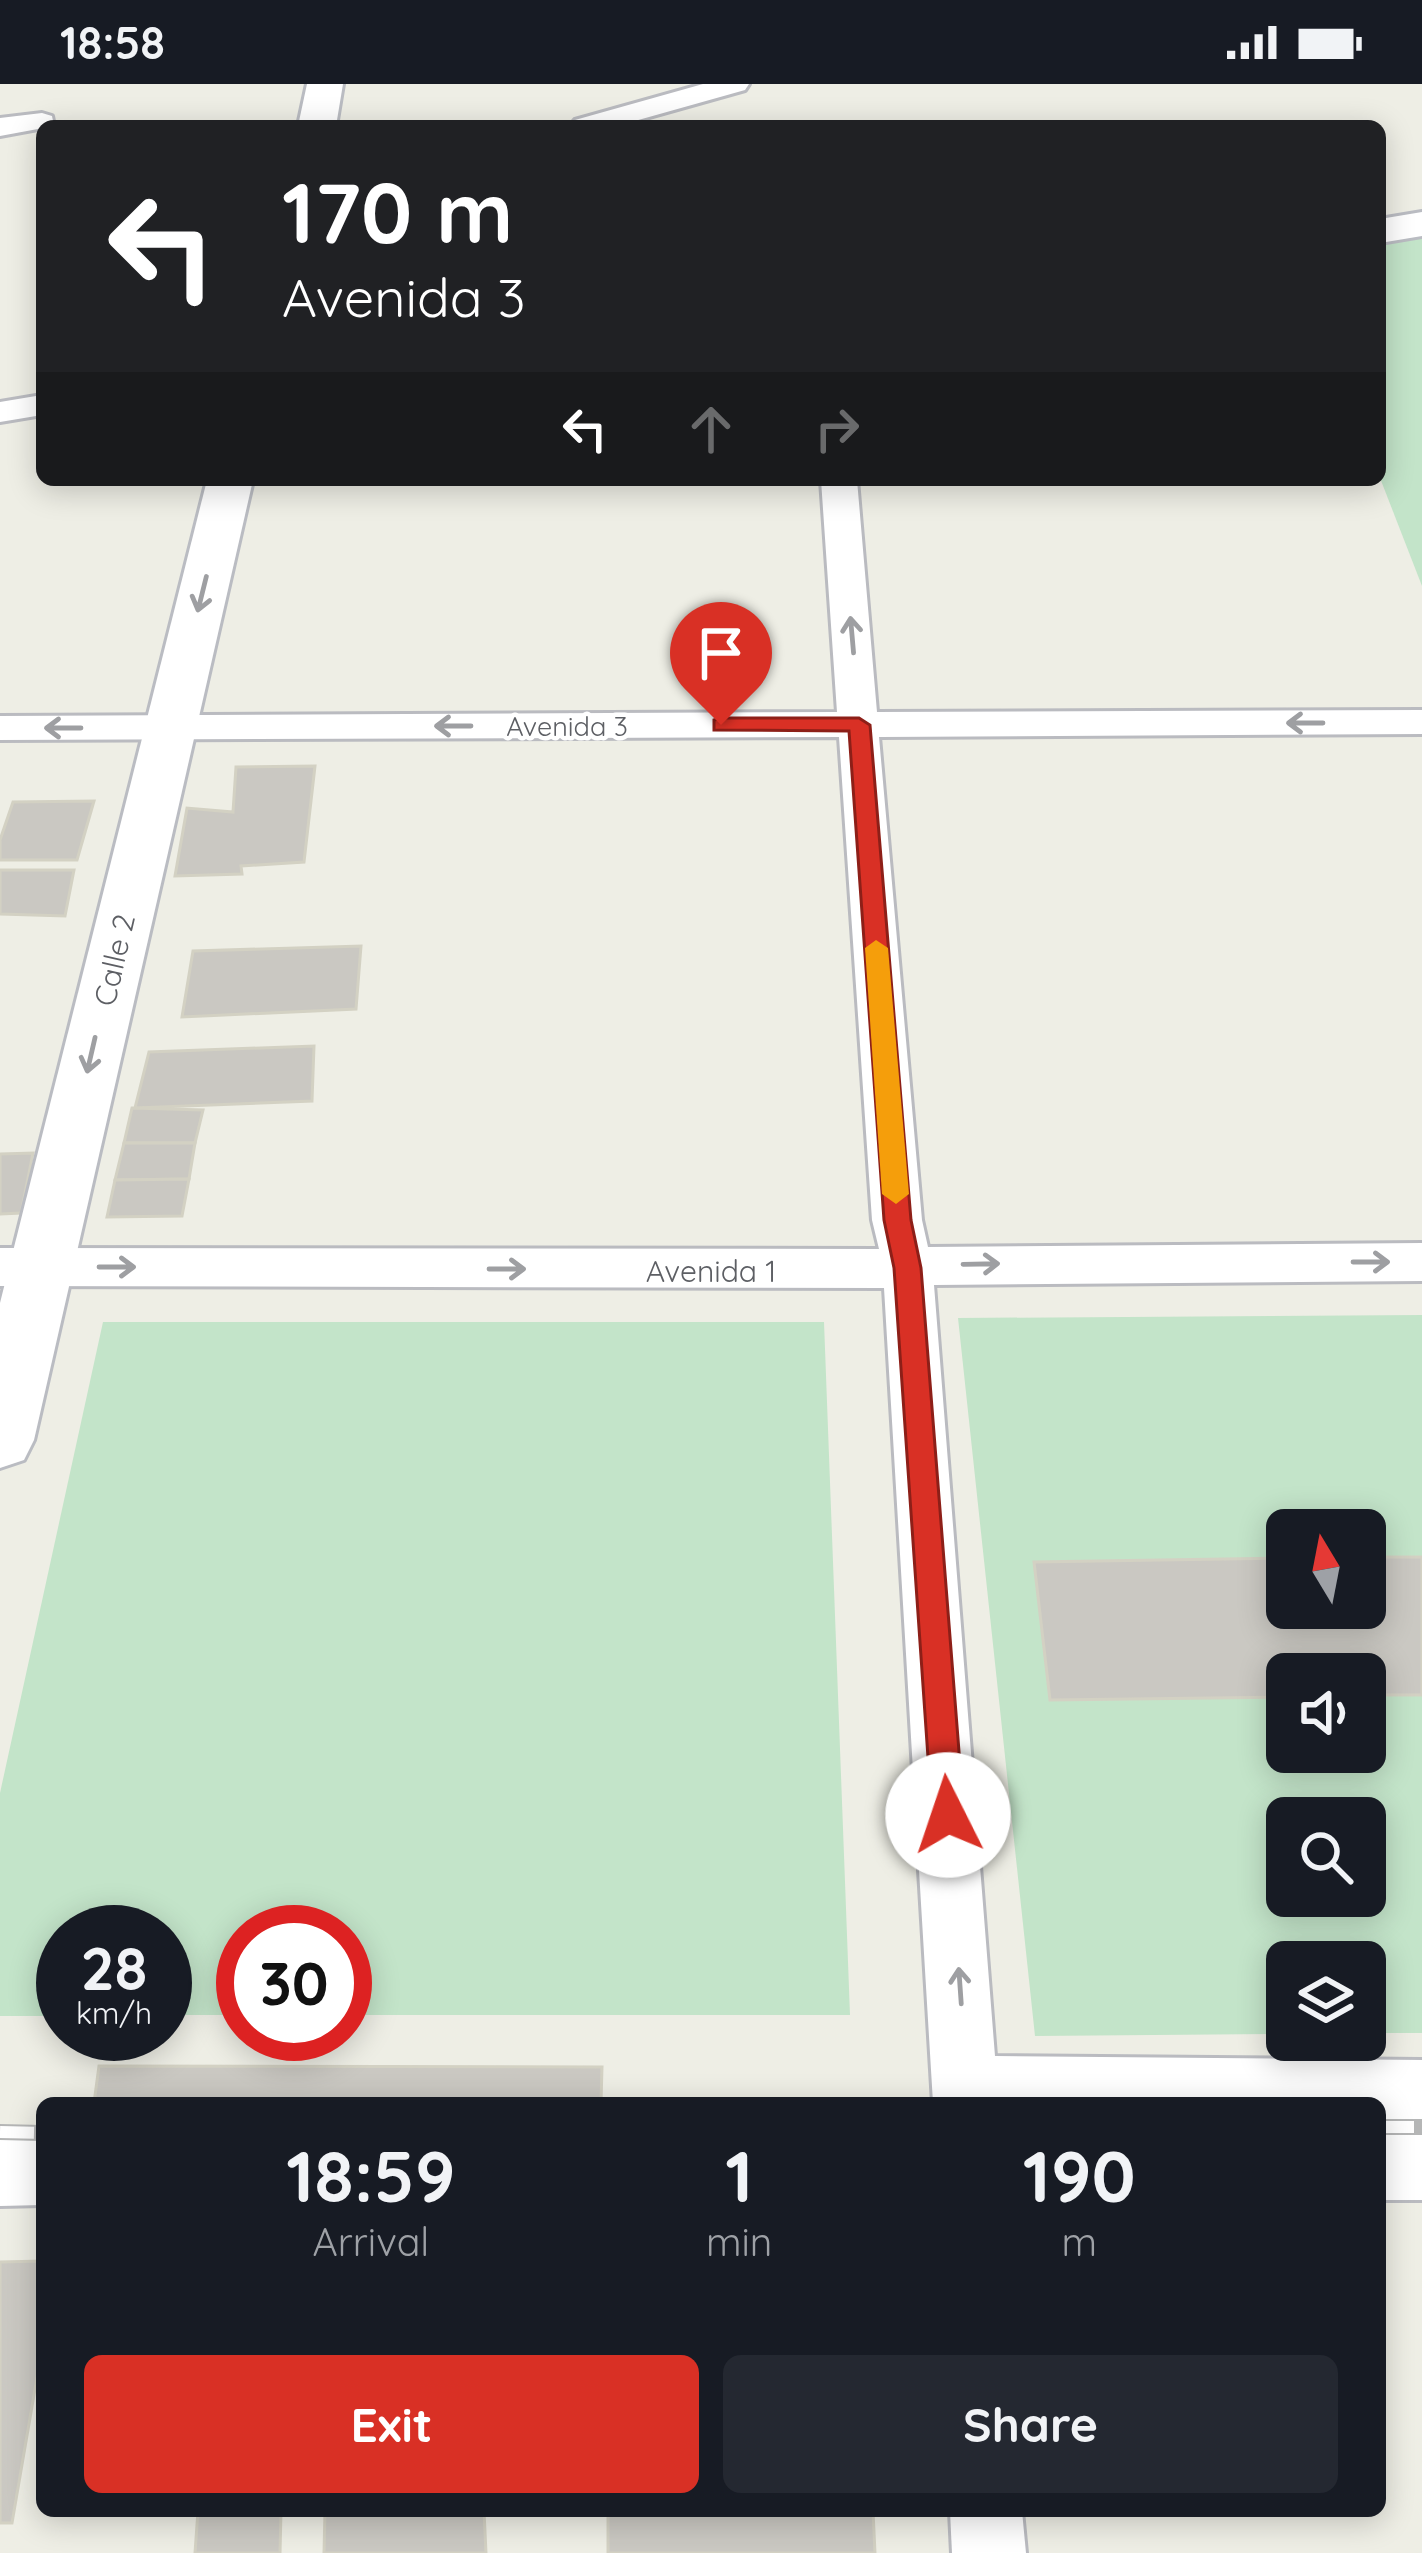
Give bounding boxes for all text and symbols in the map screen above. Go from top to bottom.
text: 18:58 [60,14,165,70]
text: 170 m [282,159,513,264]
icon: left [84,168,240,324]
text: Avenida 3 [282,263,526,331]
icon: left [552,396,618,462]
icon: ahead [678,396,744,462]
icon: right [804,396,870,462]
one-way arrow [190,574,212,612]
pin [670,602,772,725]
one-way arrow [840,616,863,655]
icon: arrive [688,620,754,686]
street label: Avenida 3 [506,709,628,743]
one-way arrow [1286,712,1325,734]
one-way arrow [434,715,473,737]
one-way arrow [44,717,83,739]
street label: Calle 2 [85,910,143,1010]
one-way arrow [79,1035,102,1073]
one-way arrow [1351,1251,1390,1273]
street label: Avenida 1 [646,1252,776,1290]
one-way arrow [961,1253,1000,1276]
one-way arrow [97,1256,136,1278]
one-way arrow [487,1258,526,1281]
north arrow [1266,1509,1386,1629]
map controls [1266,1509,1386,2061]
button: sound [1266,1653,1386,1773]
position arrow [885,1752,1011,1878]
button: search [1266,1797,1386,1917]
speed limit sign: 30 [216,1905,372,2061]
text: 28 [80,1930,148,2005]
button: layers [1266,1941,1386,2061]
one-way arrow [949,1967,972,2006]
text: km/h [76,1994,152,2032]
text: 18:59 [286,2130,456,2220]
text: 1 [725,2130,753,2220]
text: 190 [1023,2130,1136,2220]
text: Arrival [313,2217,429,2266]
text: min [706,2217,772,2266]
text: m [1061,2217,1097,2266]
button: Exit [84,2355,699,2493]
button: Share [723,2355,1338,2493]

